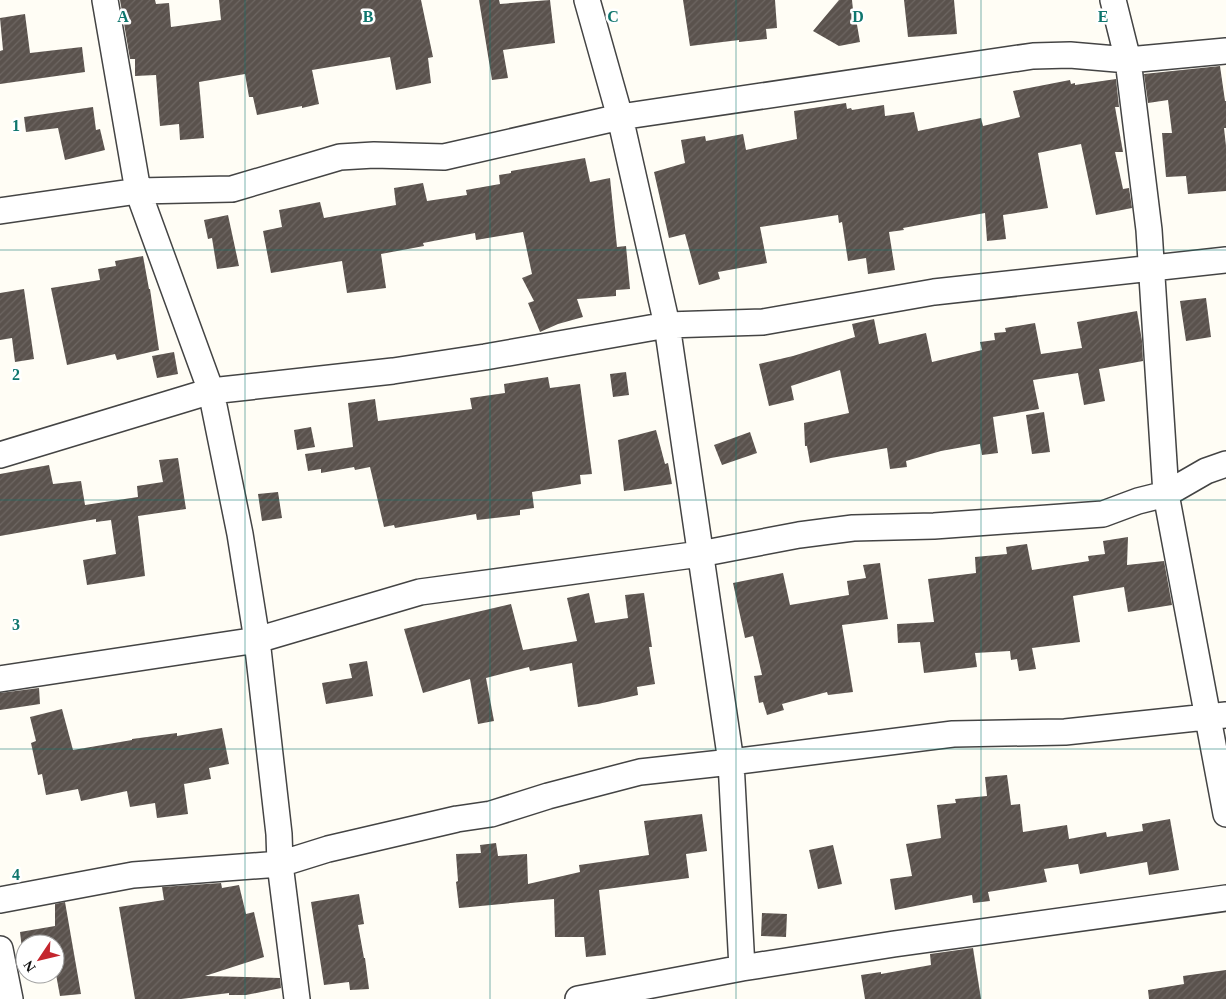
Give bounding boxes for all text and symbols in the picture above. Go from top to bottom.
text: A [117,8,129,25]
text: B [363,8,374,25]
text: C [607,8,619,25]
text: D [852,8,864,25]
text: E [1098,8,1108,25]
text: 1 [12,117,20,134]
text: 2 [12,366,20,383]
text: 3 [12,616,20,633]
text: 4 [12,866,20,883]
north arrow [15,934,65,984]
text: N [21,958,39,975]

